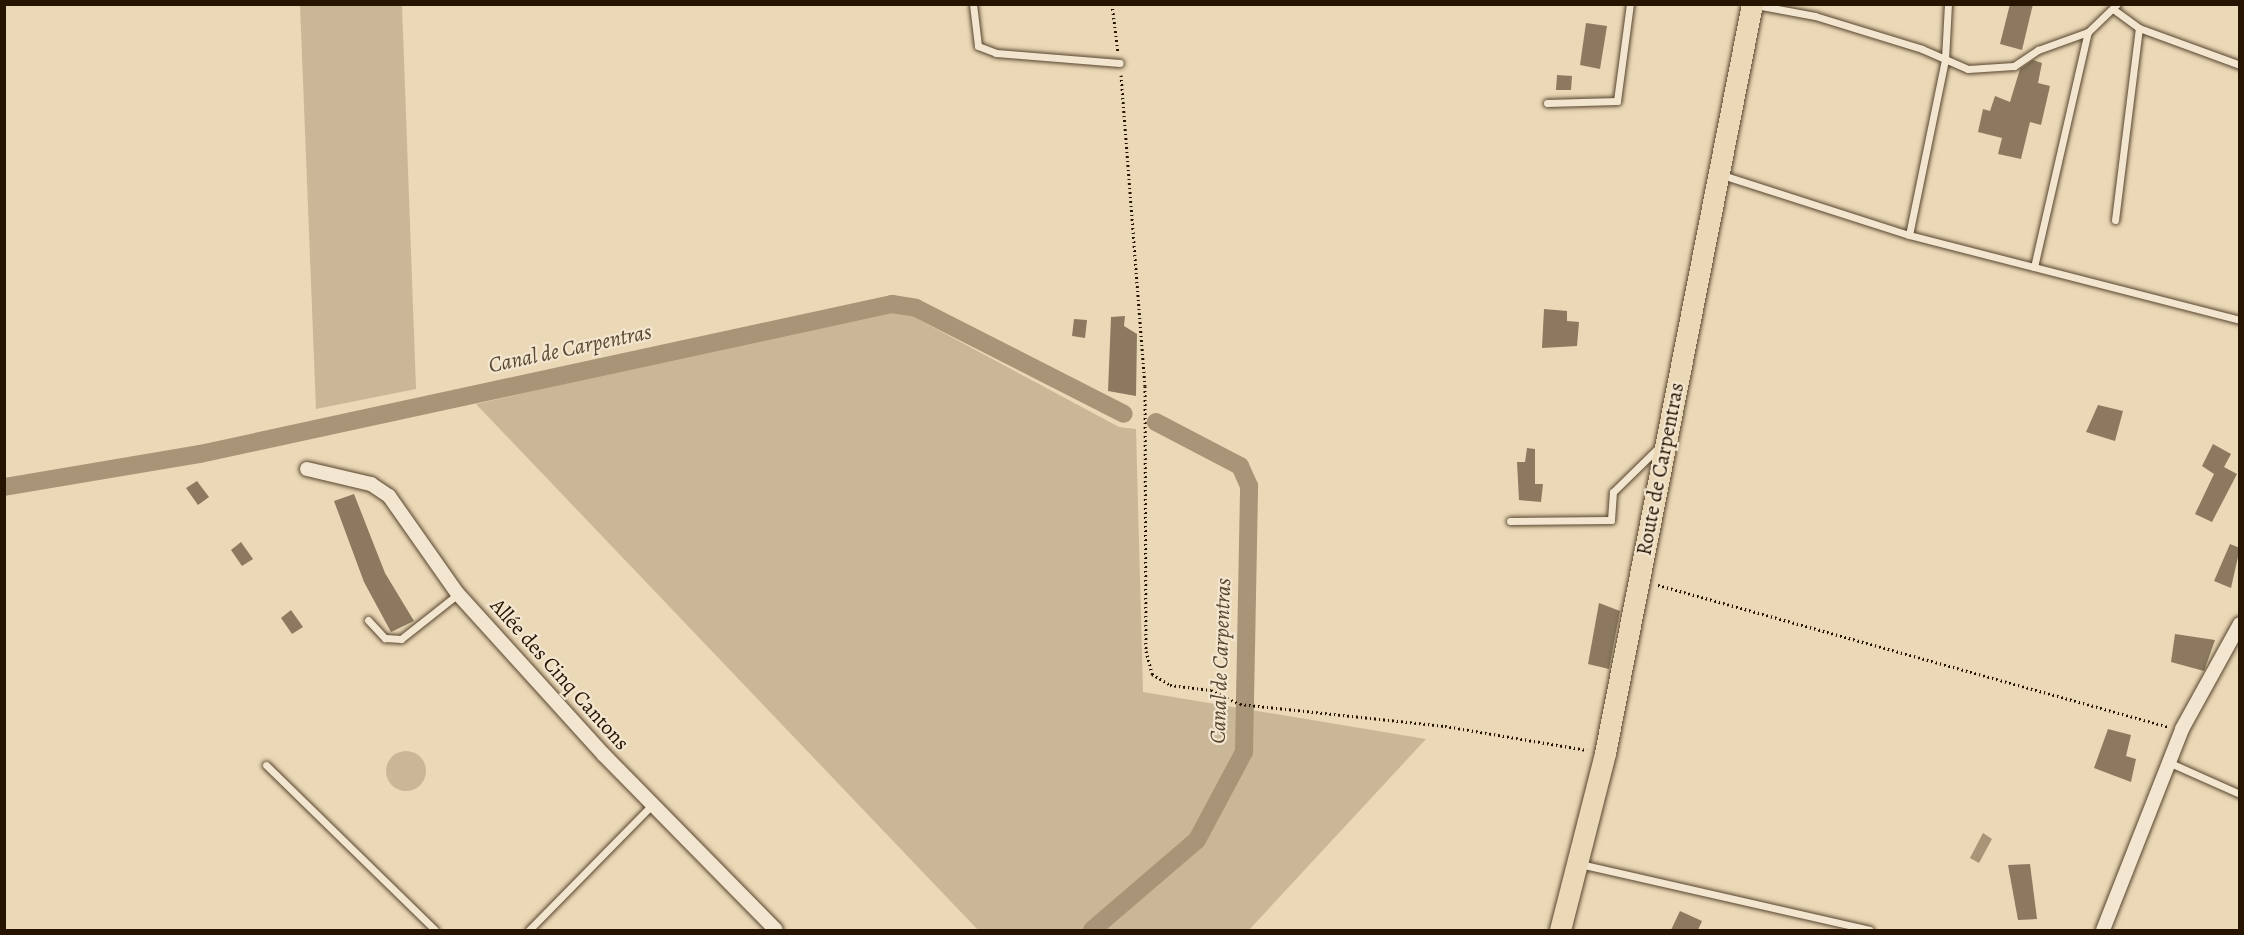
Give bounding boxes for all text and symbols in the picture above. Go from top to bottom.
water label: Canal de Carpentras [486,319,654,379]
street label: Route de Carpentras [1631,381,1689,557]
water label: Canal de Carpentras [1205,578,1237,744]
street label: Allée des Cinq Cantons [485,593,635,755]

